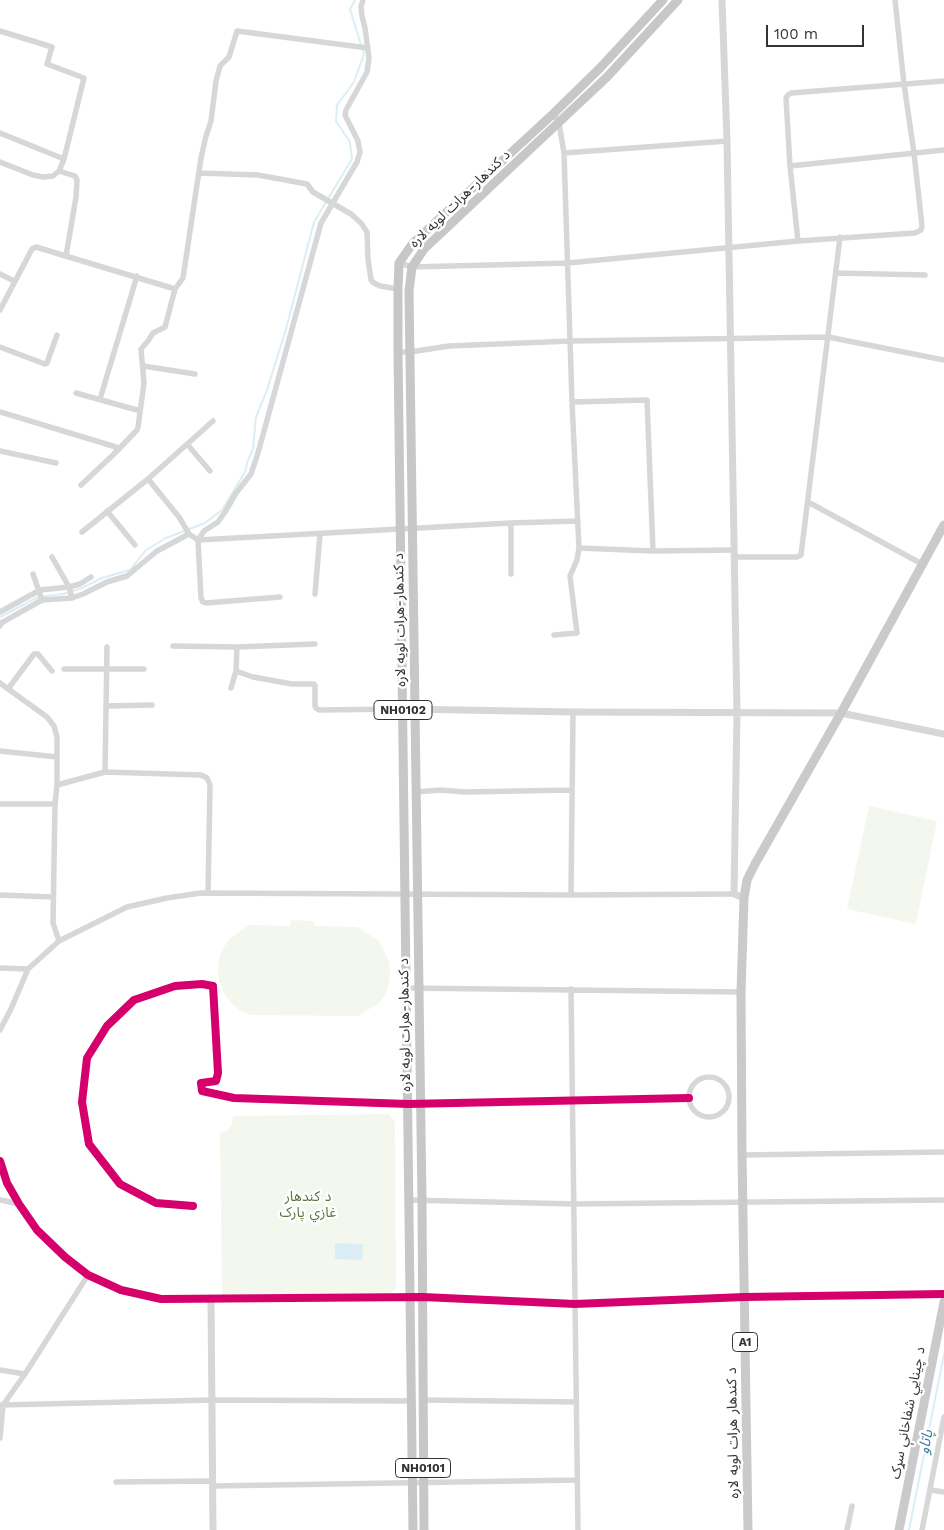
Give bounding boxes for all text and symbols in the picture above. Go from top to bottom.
scale bar [769,15,866,47]
text: 100 m [774,25,818,43]
street label: د کندهار-هرات لويه لاره [406,147,514,251]
street label: د کندهار-هرات لويه لاره [390,553,410,687]
road number: NH0102 [374,700,432,720]
street label: د کندهار-هرات لويه لاره [395,958,415,1092]
park label: د کندهار غازي پارک [280,1189,336,1222]
road number: A1 [732,1332,758,1351]
street label: د چينايي شفاخانې سړک [887,1345,929,1481]
street label: د کندهار هرات لویه لاره [723,1367,743,1499]
water label: پاتاو [915,1428,937,1456]
road number: NH0101 [396,1459,450,1478]

